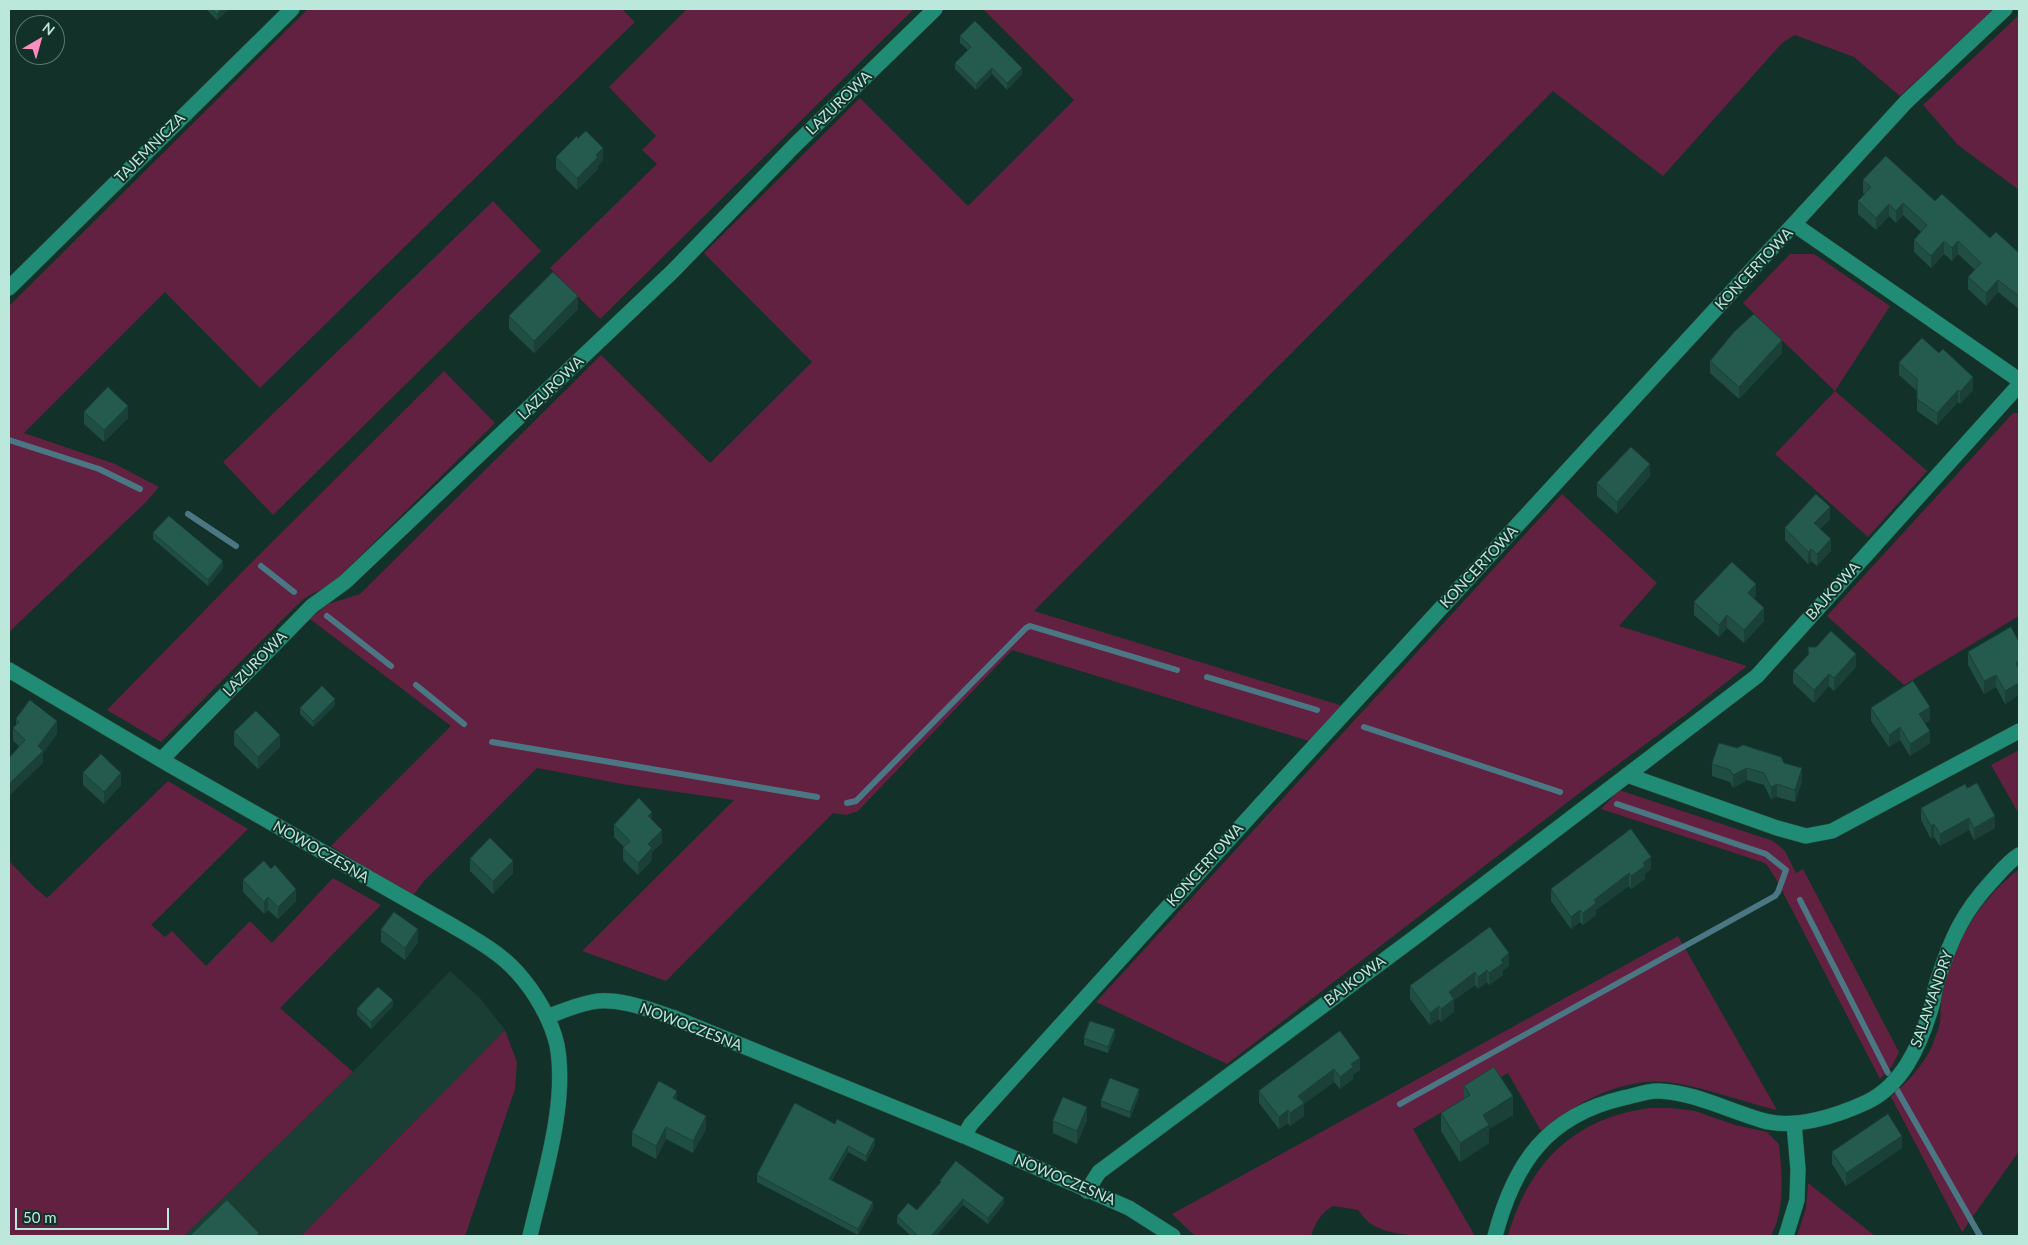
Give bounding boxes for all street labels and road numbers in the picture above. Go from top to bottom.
street label: LAZUROWA [802,67,876,139]
street label: TAJEMNICZA [111,109,189,187]
street label: KONCERTOWA [1711,224,1797,314]
street label: LAZUROWA [514,352,588,424]
street label: KONCERTOWA [1436,522,1522,612]
street label: BAJKOWA [1802,558,1864,624]
street label: LAZUROWA [219,627,291,701]
street label: NOWOCZESNA [270,817,372,887]
street label: KONCERTOWA [1163,820,1247,910]
street label: SALAMANDRY [1907,948,1957,1050]
street label: BAJKOWA [1321,952,1389,1010]
street label: NOWOCZESNA [637,999,745,1055]
street label: NOWOCZESNA [1012,1151,1118,1209]

